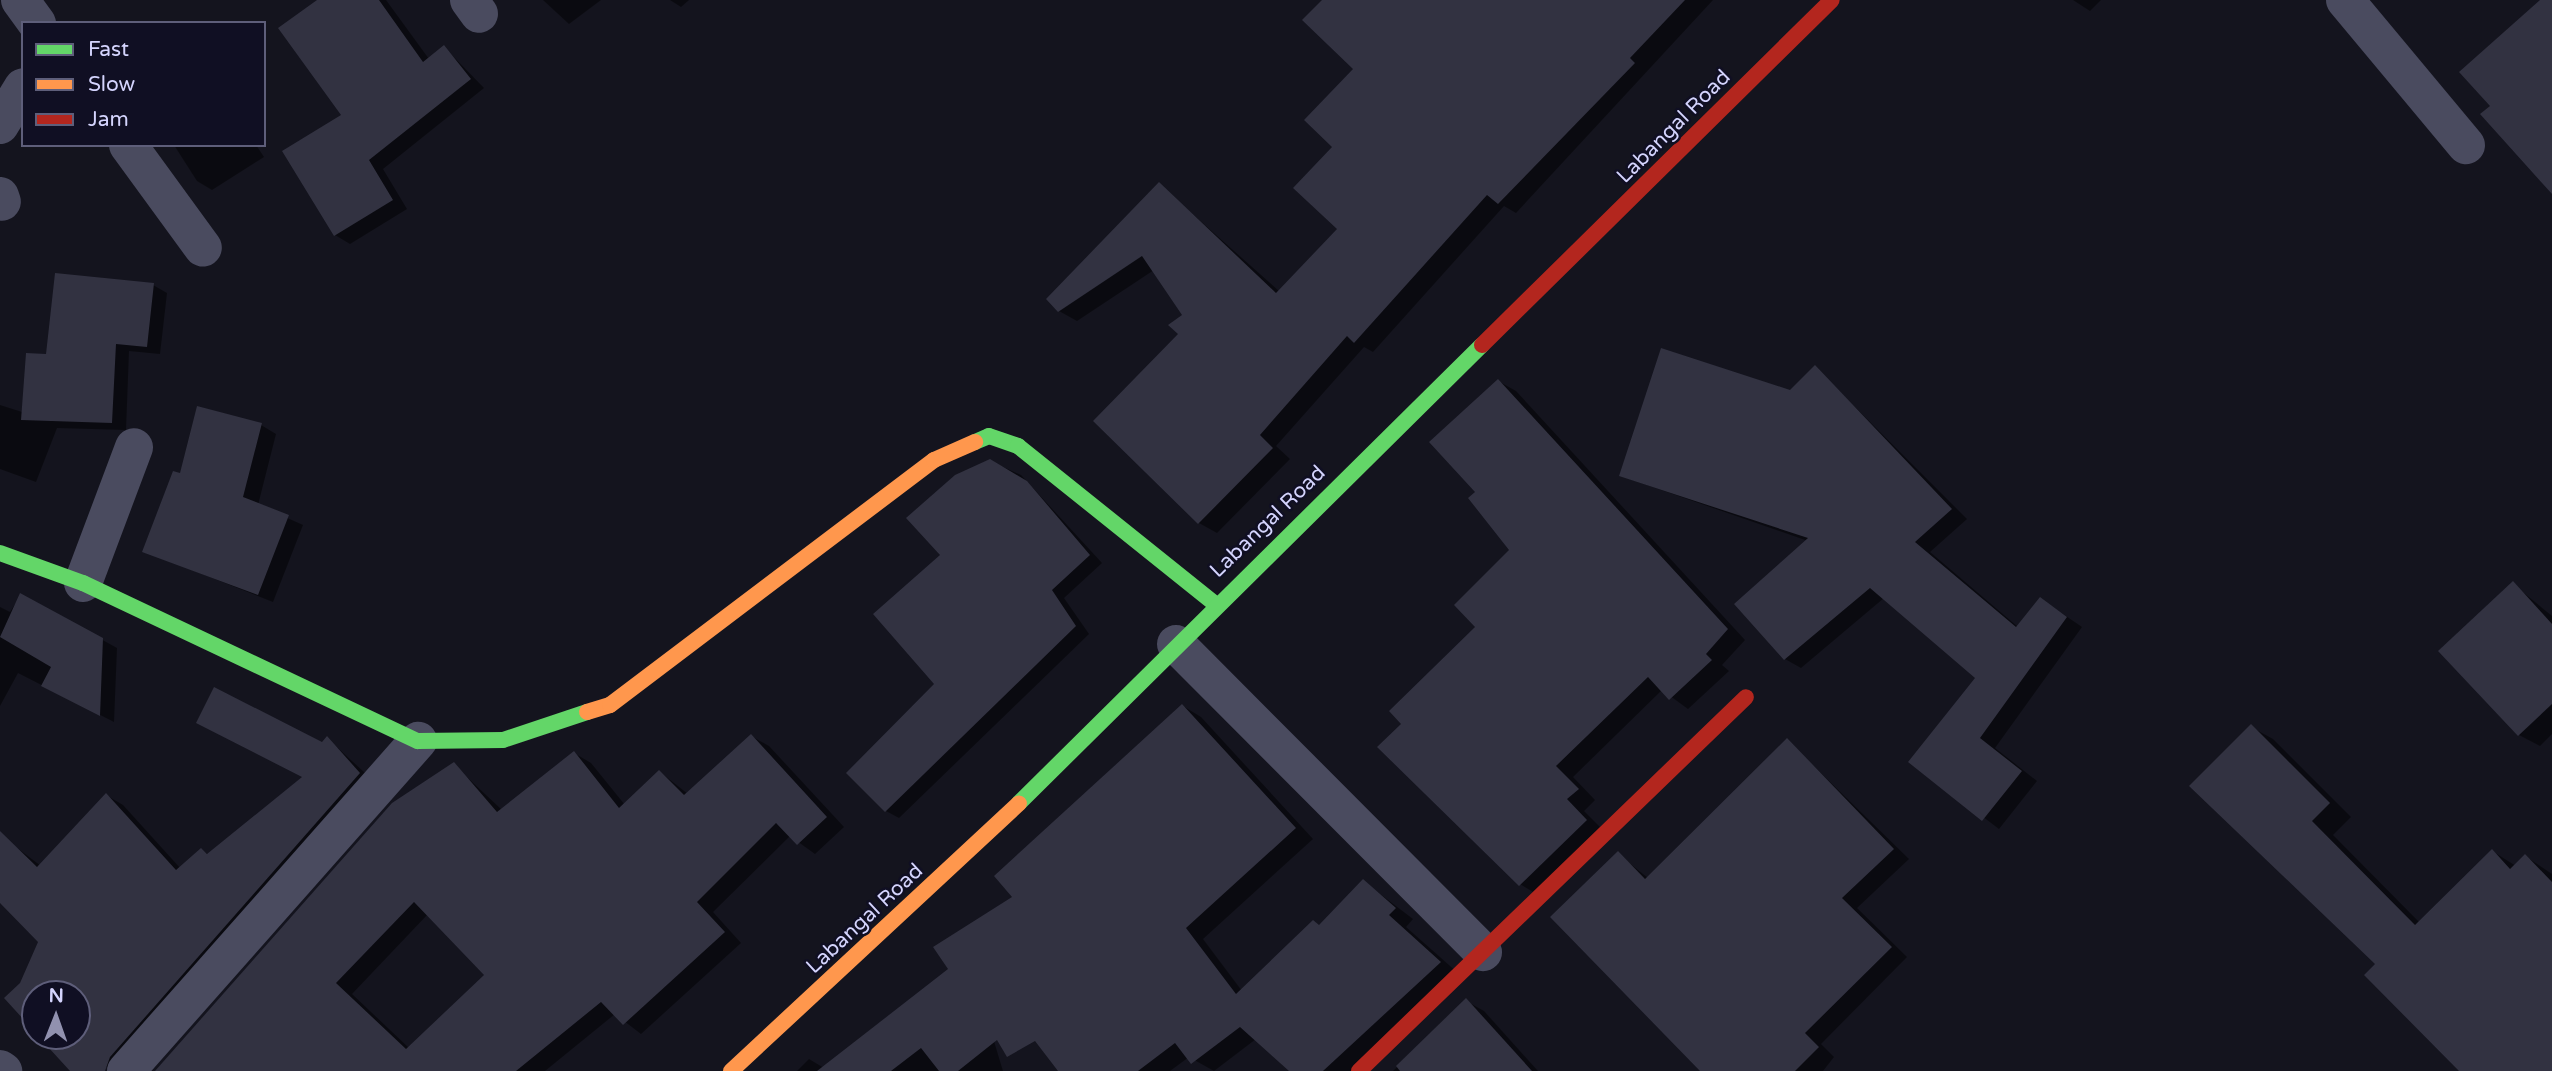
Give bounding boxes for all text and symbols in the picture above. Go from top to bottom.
legend [21,21,266,147]
text: Fast [88,37,129,62]
street label: Labangal Road [1612,65,1736,189]
text: Slow [88,72,135,97]
text: Jam [88,107,129,132]
street label: Labangal Road [1205,461,1331,583]
street label: Labangal Road [801,859,929,979]
north arrow [21,980,91,1050]
text: N [49,985,64,1007]

